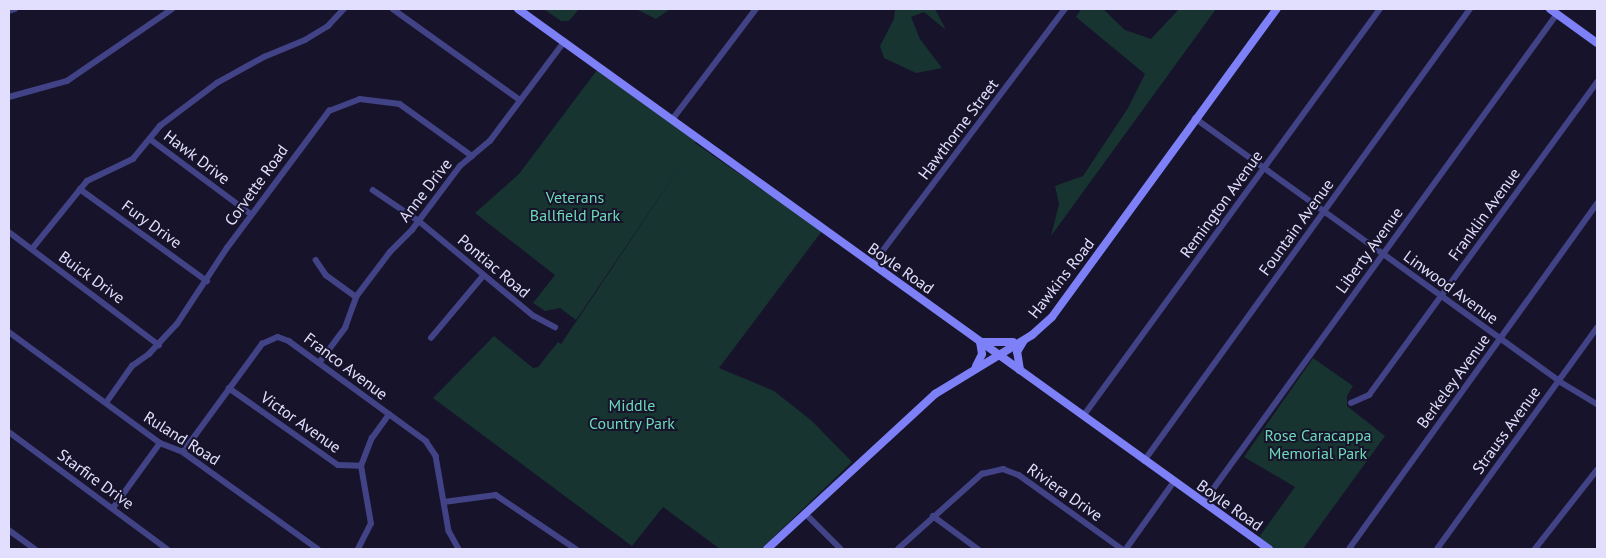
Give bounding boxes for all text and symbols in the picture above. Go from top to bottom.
street label: Hawthorne Street [914,75,1002,183]
street label: Hawk Drive [160,126,234,188]
street label: Corvette Road [220,141,292,229]
street label: Remington Avenue [1176,146,1266,262]
street label: Anne Drive [394,154,456,226]
street label: Franklin Avenue [1444,164,1524,264]
street label: Fountain Avenue [1254,175,1338,279]
park label: Veterans Ballfield Park [530,187,620,225]
street label: Fury Drive [118,196,186,252]
street label: Liberty Avenue [1331,203,1407,297]
street label: Pontiac Road [454,230,534,302]
street label: Hawkins Road [1024,234,1098,322]
street label: Boyle Road [864,238,938,298]
street label: Linwood Avenue [1400,246,1502,328]
street label: Buick Drive [55,247,129,307]
street label: Franco Avenue [300,328,392,404]
street label: Berkeley Avenue [1412,330,1494,432]
street label: Strauss Avenue [1468,382,1544,478]
street label: Victor Avenue [257,387,345,457]
park label: Middle Country Park [589,395,675,433]
street label: Ruland Road [140,407,224,469]
park label: Rose Caracappa Memorial Park [1264,425,1372,463]
street label: Starfire Drive [54,445,138,513]
street label: Riviera Drive [1024,459,1106,525]
street label: Boyle Road [1193,475,1267,535]

